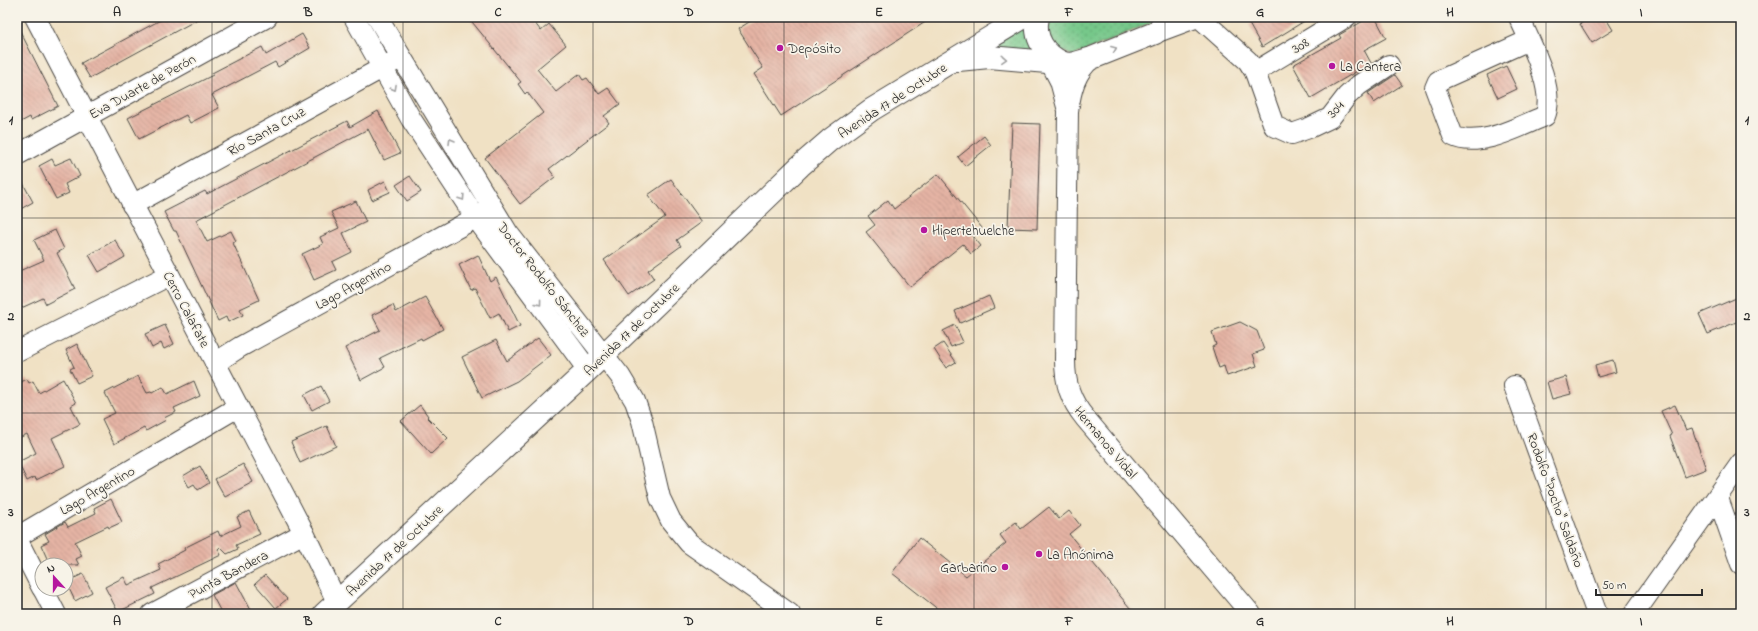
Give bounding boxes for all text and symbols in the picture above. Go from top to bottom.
text: A [113,3,121,22]
text: B [303,3,313,22]
text: C [494,3,502,22]
text: D [683,3,694,22]
text: E [875,3,883,22]
text: F [1064,3,1074,22]
text: G [1256,3,1264,22]
text: H [1446,3,1454,22]
text: I [1639,3,1643,22]
street label: 308 [1288,33,1314,60]
place label: Depósito [787,39,841,60]
marker: Depósito [775,43,785,53]
one-way arrow [1110,46,1117,54]
street label: Eva Duarte de Perón [85,49,200,125]
one-way arrow [1001,54,1007,63]
place label: La Cantera [1340,57,1401,78]
street label: Avenida 17 de Octubre [834,58,952,145]
marker: La Cantera [1327,61,1337,71]
one-way arrow [389,84,396,91]
street label: 304 [1322,96,1350,124]
street label: Río Santa Cruz [224,102,310,162]
text: 1 [9,111,14,130]
text: 1 [1745,111,1750,130]
one-way arrow [449,138,456,145]
one-way arrow [458,194,465,201]
street label: Doctor Rodolfo Sánchez [491,217,594,342]
place label: Hipertehuelche [932,221,1015,242]
marker: Hipertehuelche [919,225,929,235]
street label: Lago Argentino [312,257,396,317]
street label: Cerro Calafate [157,268,215,352]
street label: Avenida 17 de Octubre [579,278,685,382]
one-way arrow [534,299,541,306]
text: 2 [7,307,15,326]
text: 2 [1743,307,1751,326]
street label: Hermanos Vidal [1068,402,1142,484]
street label: Rodolfo "Pocho" Saldaño [1520,430,1589,571]
street label: Lago Argentino [56,461,140,522]
street label: Avenida 17 de Octubre [342,500,449,602]
text: 3 [7,503,14,522]
text: 3 [1743,503,1750,522]
street label: Punta Bandera [185,545,272,605]
place label: La Anónima [1047,545,1114,566]
marker: La Anónima [1034,549,1044,559]
north arrow [34,557,74,597]
place label: Garbarino [940,558,997,579]
text: N [44,560,57,577]
marker: Garbarino [1000,562,1010,572]
scale bar [1596,571,1702,597]
text: 50 m [1602,577,1626,595]
text: A [113,612,121,631]
text: B [303,612,313,631]
text: C [494,612,502,631]
text: D [683,612,694,631]
text: E [875,612,883,631]
text: F [1064,612,1074,631]
text: G [1256,612,1264,631]
text: H [1446,612,1454,631]
text: I [1639,612,1643,631]

